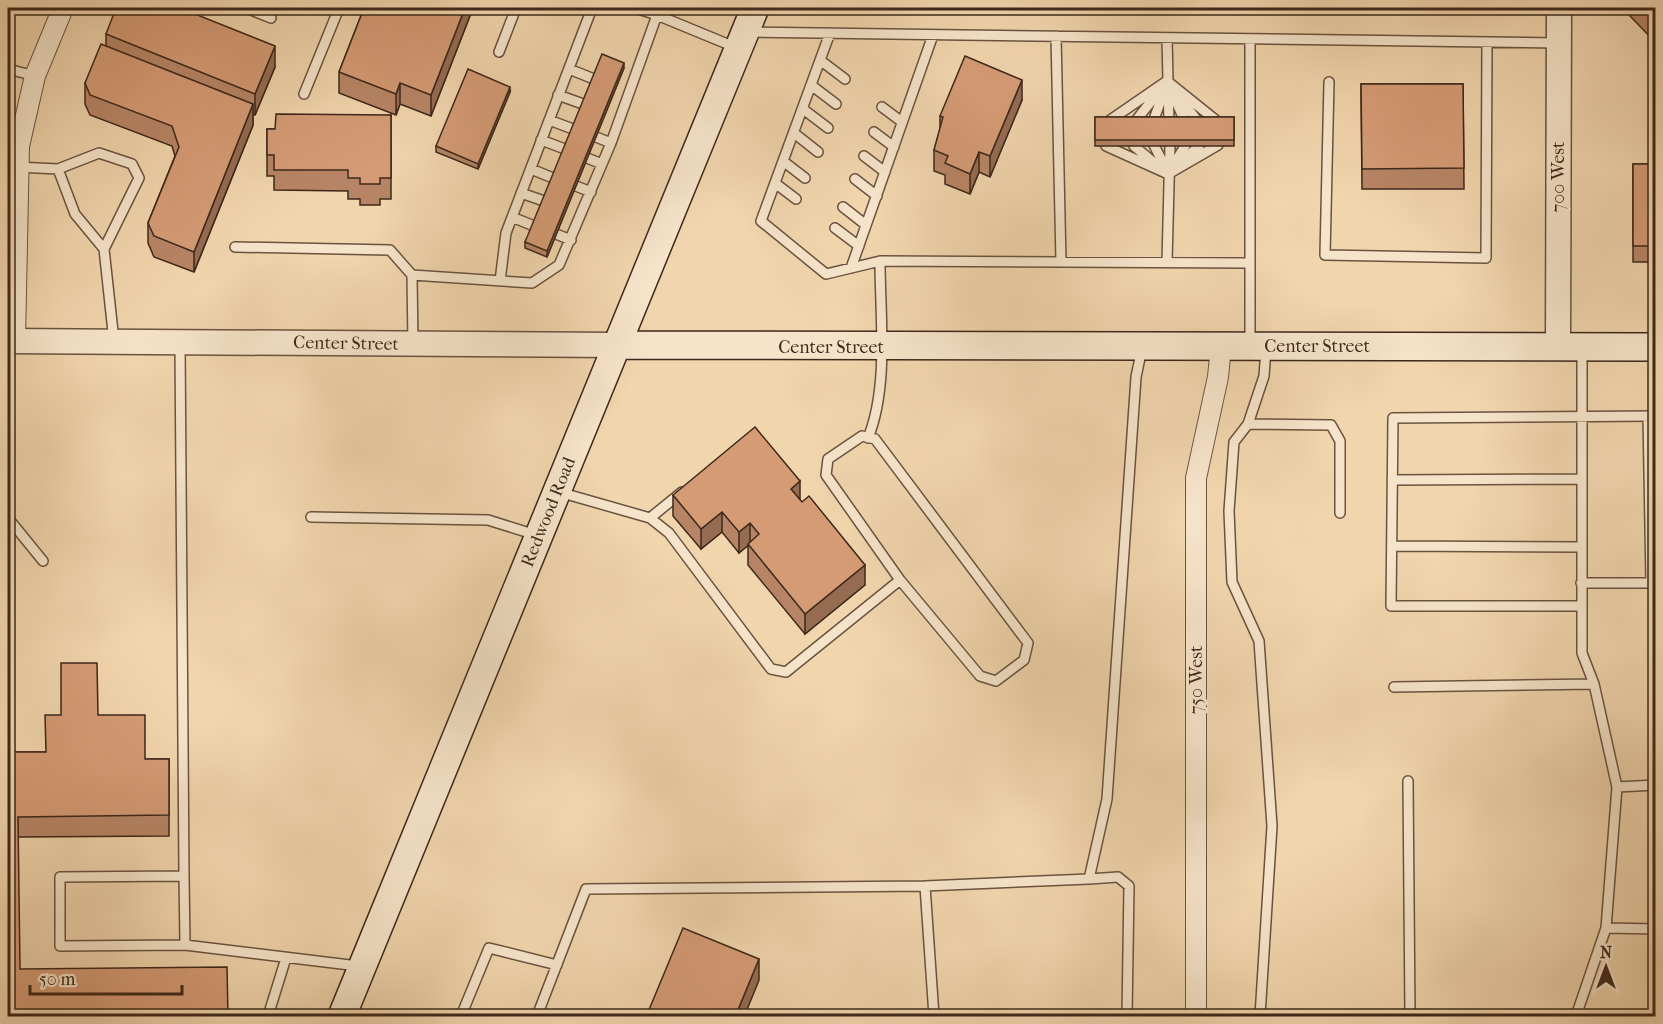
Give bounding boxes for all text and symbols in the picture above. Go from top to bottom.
street label: 700 West [1548,141,1569,212]
street label: Center Street [293,332,400,355]
street label: Center Street [1264,336,1370,357]
street label: Center Street [778,337,884,358]
street label: Redwood Road [517,454,580,570]
street label: 750 West [1186,645,1207,714]
north arrow [1576,937,1636,997]
text: N [1600,943,1613,962]
scale bar [30,958,182,996]
text: 50 m [39,969,76,990]

